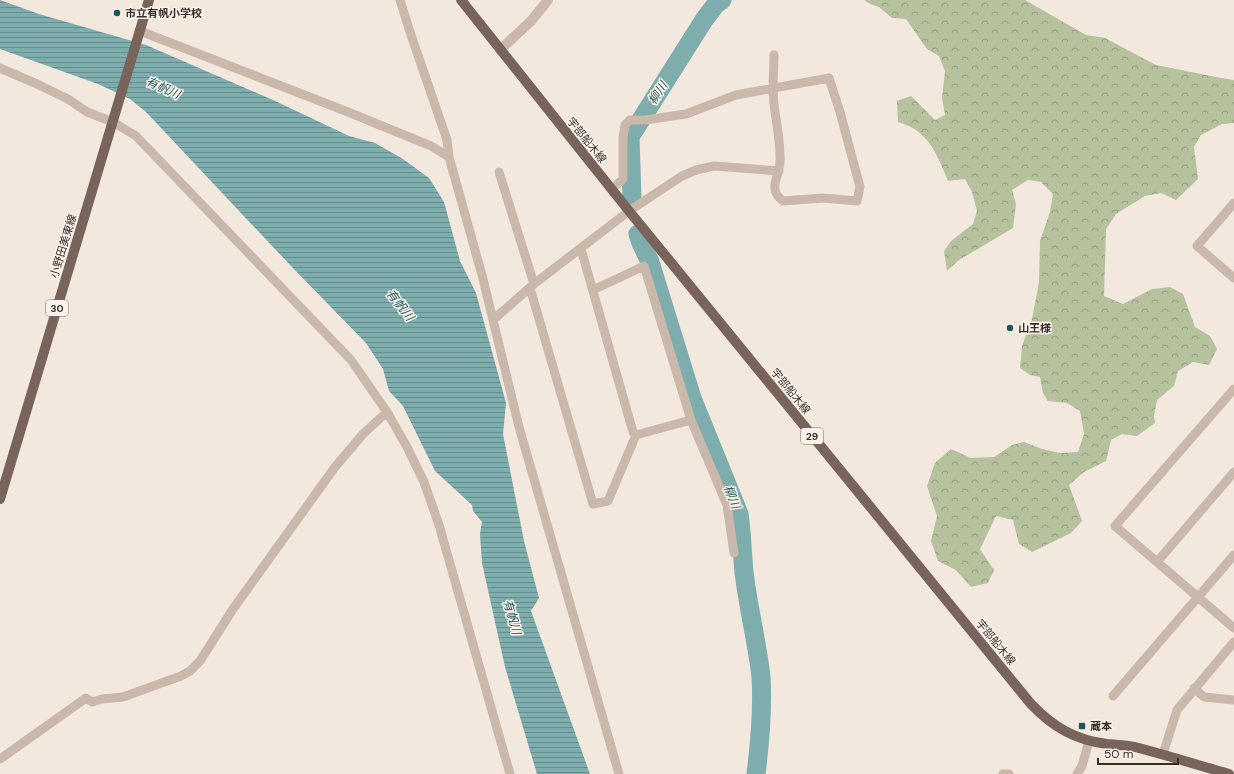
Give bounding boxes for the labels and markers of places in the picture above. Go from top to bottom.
place label: 市立有帆小学校 [125,6,202,20]
marker: 市立有帆小学校 [112,8,122,18]
place label: 山王様 [1018,321,1051,335]
marker: 山王様 [1005,323,1015,333]
place label: 蔵本 [1090,719,1112,733]
marker: 蔵本 [1077,721,1087,731]

